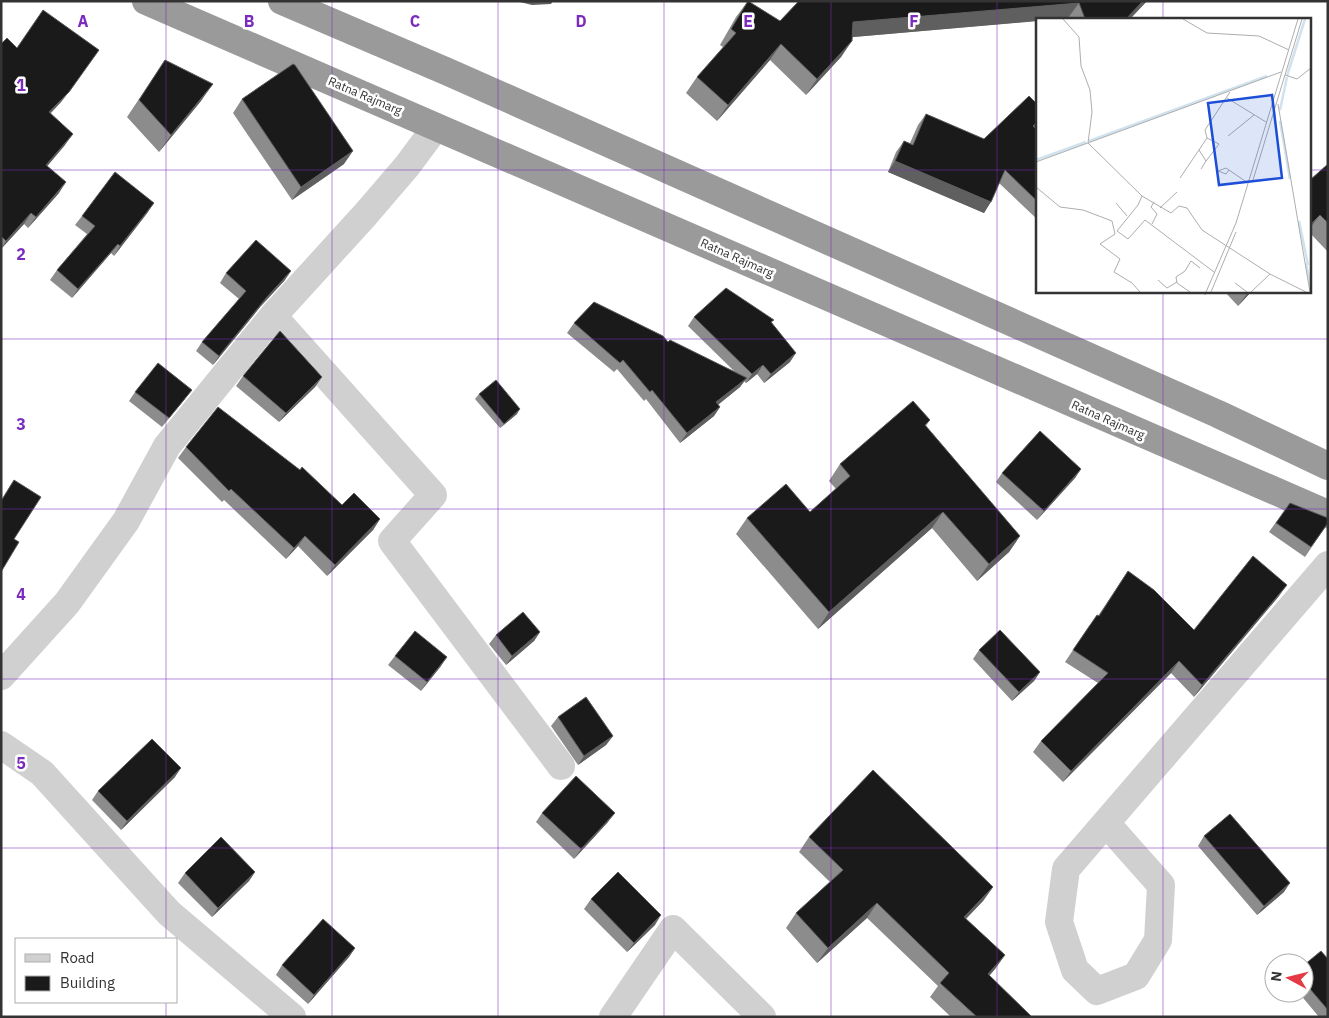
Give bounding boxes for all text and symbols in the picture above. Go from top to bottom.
text: A [78,11,89,31]
text: B [244,11,255,31]
text: C [410,11,420,31]
text: D [575,11,587,31]
text: E [743,11,753,31]
text: F [909,11,919,31]
inset map [1036,18,1312,292]
street label: Ratna Rajmarg [326,73,405,118]
text: 1 [16,75,26,95]
street label: Ratna Rajmarg [698,235,777,281]
text: 2 [16,244,26,264]
street label: Ratna Rajmarg [1069,397,1148,443]
text: 3 [16,414,26,434]
text: 4 [16,584,26,604]
text: 5 [16,753,26,773]
legend [15,938,178,1003]
text: Road [60,948,95,967]
north arrow [1264,953,1314,1003]
text: N [1267,970,1286,983]
text: Building [60,973,115,992]

